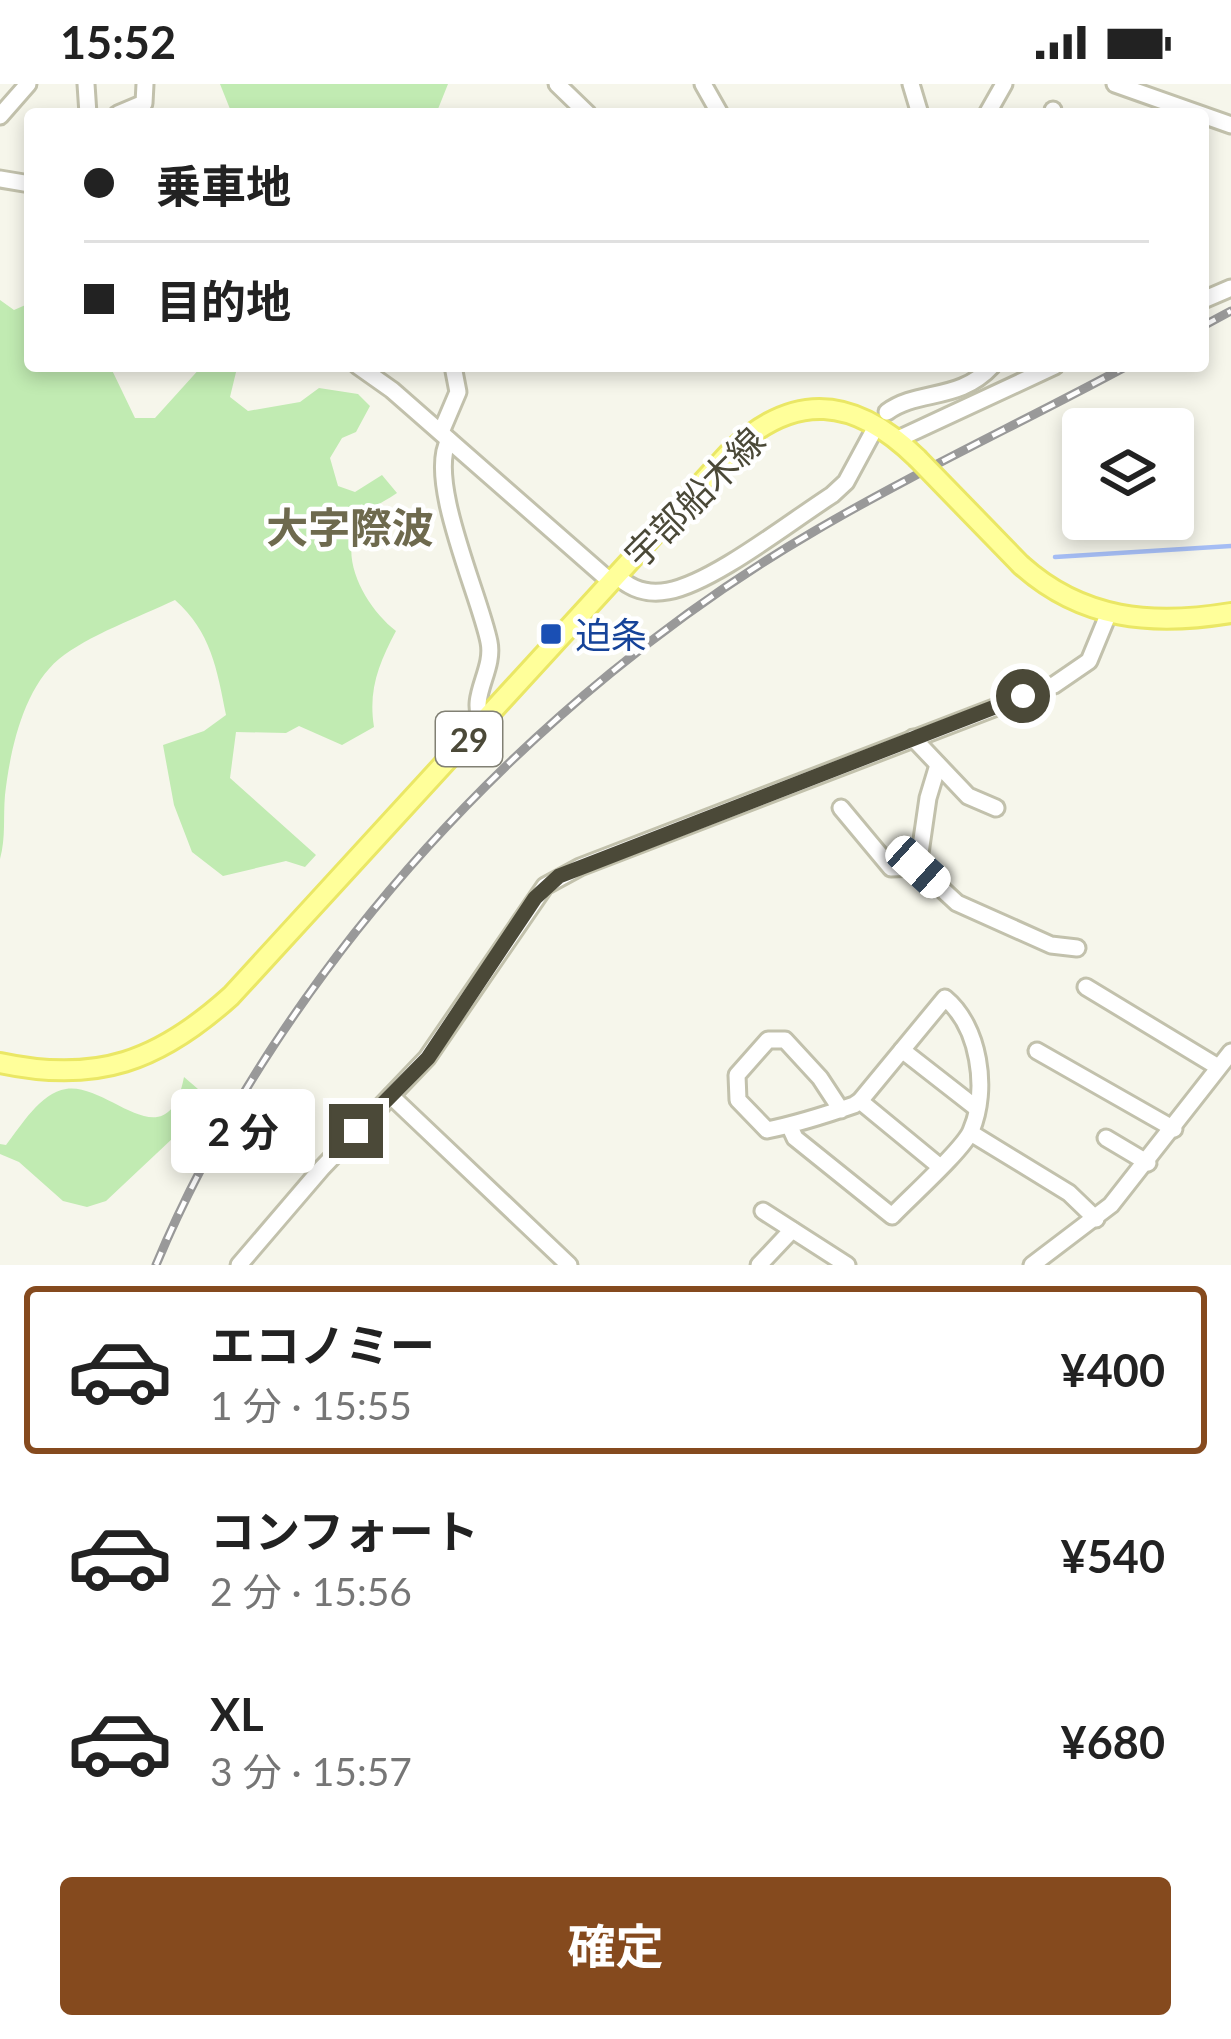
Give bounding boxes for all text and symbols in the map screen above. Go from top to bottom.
text: 15:52 [60,15,176,69]
text: 乗車地 [156,159,291,213]
text: 目的地 [156,274,291,328]
map controls [1062,408,1194,540]
button: layers [1062,408,1194,540]
street label: 宇部船木線 [615,418,773,576]
district label: 大字際波 [266,502,434,552]
place label: 迫条 [575,612,647,656]
marker: 迫条 [538,621,564,647]
route start [996,669,1050,723]
road number: 29 [436,712,502,766]
car [879,830,957,904]
callout: 2 分 [170,1089,314,1173]
route end [329,1104,383,1158]
text: 2 分 [207,1108,279,1154]
icon: car [66,1316,174,1424]
text: エコノミー [210,1318,435,1372]
text: ¥400 [1061,1343,1165,1397]
text: 1 分 · 15:55 [210,1382,412,1428]
icon: car [66,1502,174,1610]
text: コンフォート [210,1504,479,1558]
text: ¥540 [1061,1529,1165,1583]
text: 2 分 · 15:56 [210,1568,412,1614]
text: XL [210,1687,264,1741]
icon: car [66,1688,174,1796]
text: ¥680 [1061,1715,1165,1769]
text: 3 分 · 15:57 [210,1748,412,1794]
button: 確定 [60,1877,1171,2015]

